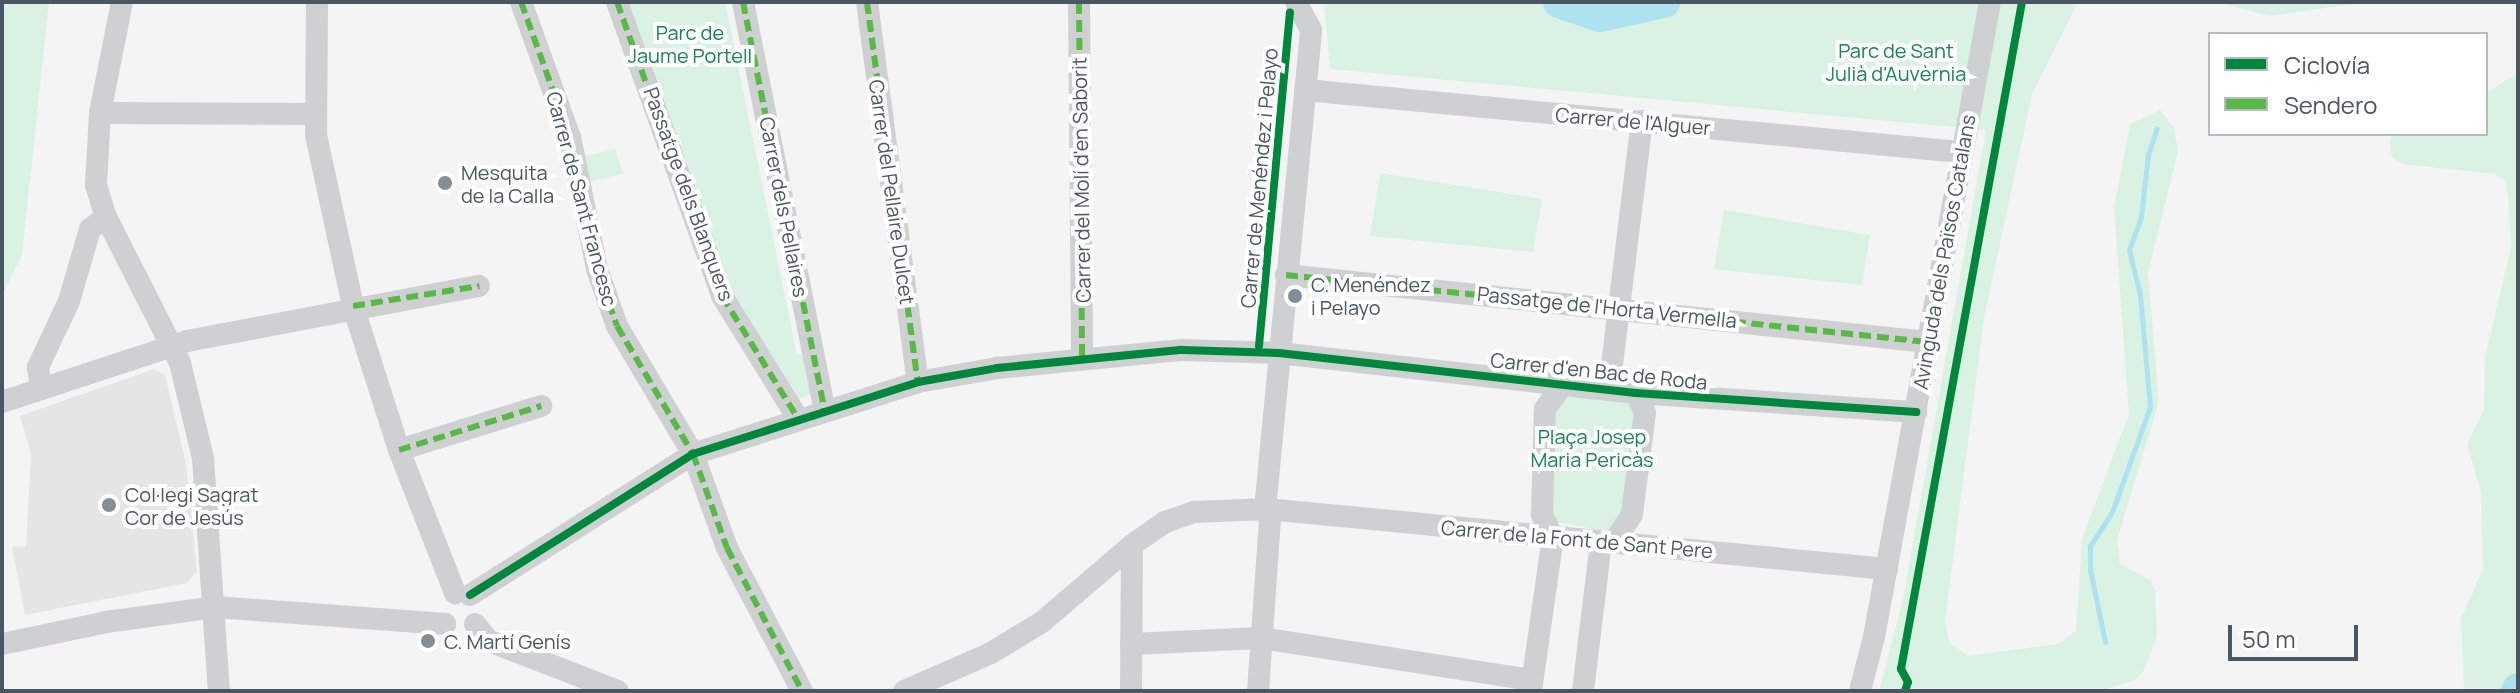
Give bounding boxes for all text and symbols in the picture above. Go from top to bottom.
park label: Parc de Jaume Portell [628,21,752,68]
legend [2208,32,2488,136]
park label: Parc de Sant Julià d'Auvèrnia [1826,38,1966,85]
street label: Carrer de Menéndez i Pelayo [1236,47,1282,309]
text: Ciclovía [2284,48,2370,81]
street label: Carrer del Molí d'en Saborit [1067,57,1095,303]
street label: Carrer del Pellaire Dulcet [864,78,920,306]
street label: Passatge dels Blanquers [639,84,739,304]
text: Sendero [2284,88,2378,121]
street label: Carrer de Sant Francesc [542,89,622,309]
street label: Carrer de l'Alguer [1554,102,1712,140]
street label: Avinguda dels Països Catalans [1908,113,1980,391]
street label: Carrer dels Pellaires [755,115,813,299]
place label: Mesquita de la Calla [461,160,554,207]
marker: Mesquita de la Calla [436,174,454,192]
place label: C. Menéndez i Pelayo [1311,272,1431,319]
street label: Passatge de l'Horta Vermella [1476,281,1738,333]
marker: C. Menéndez i Pelayo [1286,287,1304,305]
street label: Carrer d'en Bac de Roda [1489,348,1709,394]
park label: Plaça Josep Maria Pericàs [1530,425,1654,472]
place label: Col·legi Sagrat Cor de Jesús [125,482,258,529]
marker: Col·legi Sagrat Cor de Jesús [100,496,118,514]
street label: Carrer de la Font de Sant Pere [1440,515,1714,563]
scale bar [2232,609,2362,659]
text: 50 m [2242,622,2296,655]
place label: C. Martí Genís [444,629,571,653]
marker: C. Martí Genís [419,632,437,650]

